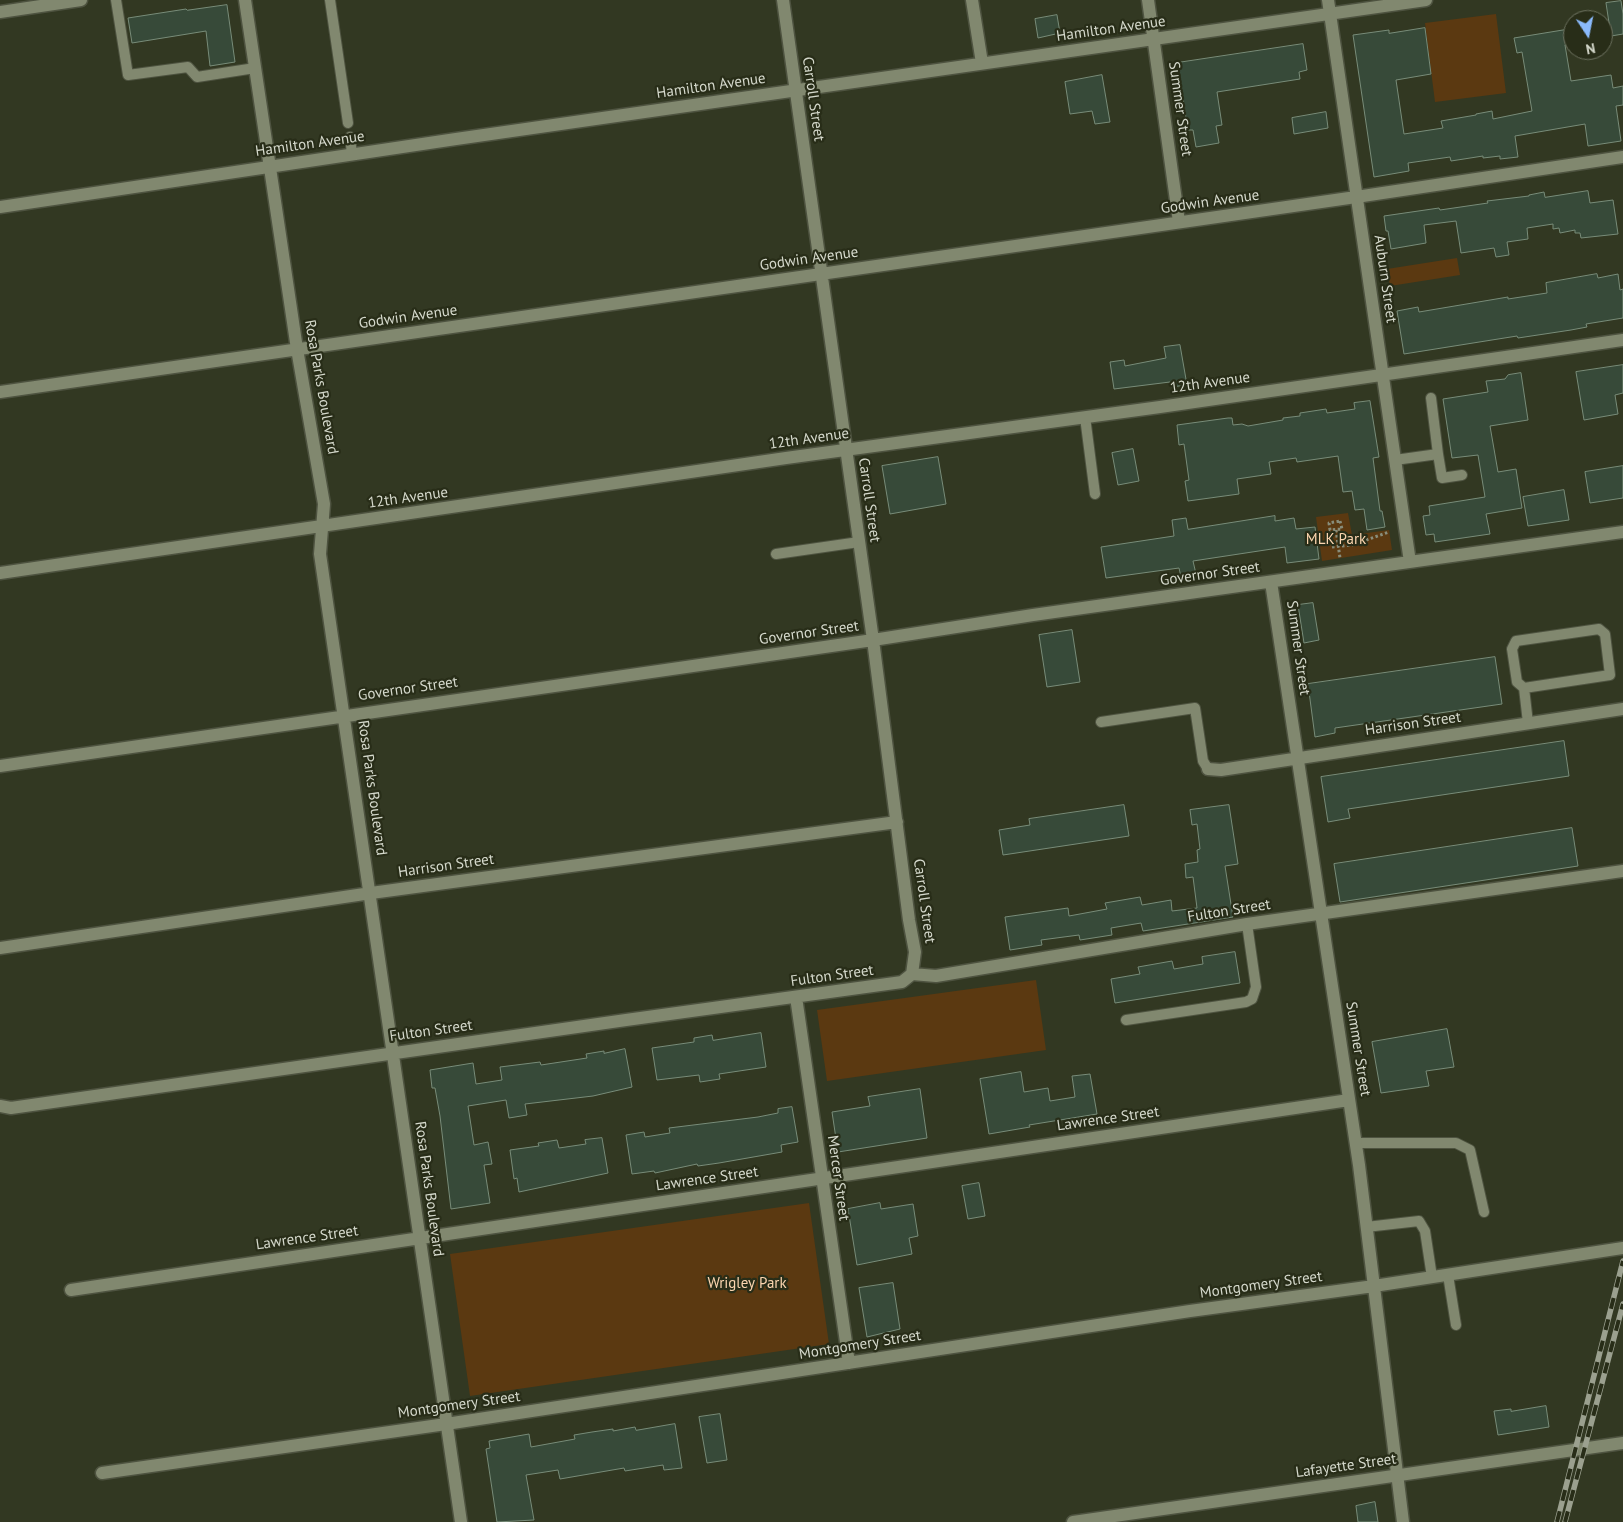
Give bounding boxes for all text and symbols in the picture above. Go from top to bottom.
north arrow [1563,10,1613,60]
street label: Hamilton Avenue [1055,12,1167,46]
text: N [1584,39,1597,58]
street label: Carroll Street [798,56,828,142]
street label: Summer Street [1164,60,1196,158]
street label: Hamilton Avenue [655,69,767,103]
street label: Hamilton Avenue [254,127,366,161]
street label: Godwin Avenue [1160,186,1260,218]
street label: Auburn Street [1370,234,1400,324]
street label: Godwin Avenue [759,243,859,275]
street label: Godwin Avenue [358,301,458,333]
street label: Rosa Parks Boulevard [300,318,342,456]
street label: 12th Avenue [1169,368,1251,398]
street label: 12th Avenue [768,424,850,454]
street label: Carroll Street [854,457,884,543]
street label: 12th Avenue [367,483,449,513]
park label: MLK Park [1306,531,1366,549]
street label: Governor Street [1159,558,1261,590]
street label: Summer Street [1282,599,1314,697]
street label: Governor Street [758,617,860,649]
street label: Governor Street [357,673,459,705]
street label: Harrison Street [1364,708,1462,740]
street label: Rosa Parks Boulevard [354,719,390,857]
street label: Harrison Street [397,850,495,882]
street label: Carroll Street [909,858,939,944]
street label: Fulton Street [1186,896,1272,926]
street label: Fulton Street [789,961,875,991]
street label: Summer Street [1342,1000,1374,1098]
street label: Fulton Street [388,1016,474,1046]
street label: Lawrence Street [1056,1103,1160,1135]
street label: Rosa Parks Boulevard [411,1120,447,1258]
street label: Mercer Street [823,1134,853,1222]
street label: Lawrence Street [655,1163,759,1195]
street label: Lawrence Street [255,1222,359,1254]
street label: Montgomery Street [1199,1268,1323,1302]
park label: Wrigley Park [707,1275,787,1293]
street label: Montgomery Street [798,1326,922,1364]
street label: Montgomery Street [397,1388,521,1422]
street label: Lafayette Street [1294,1450,1398,1482]

